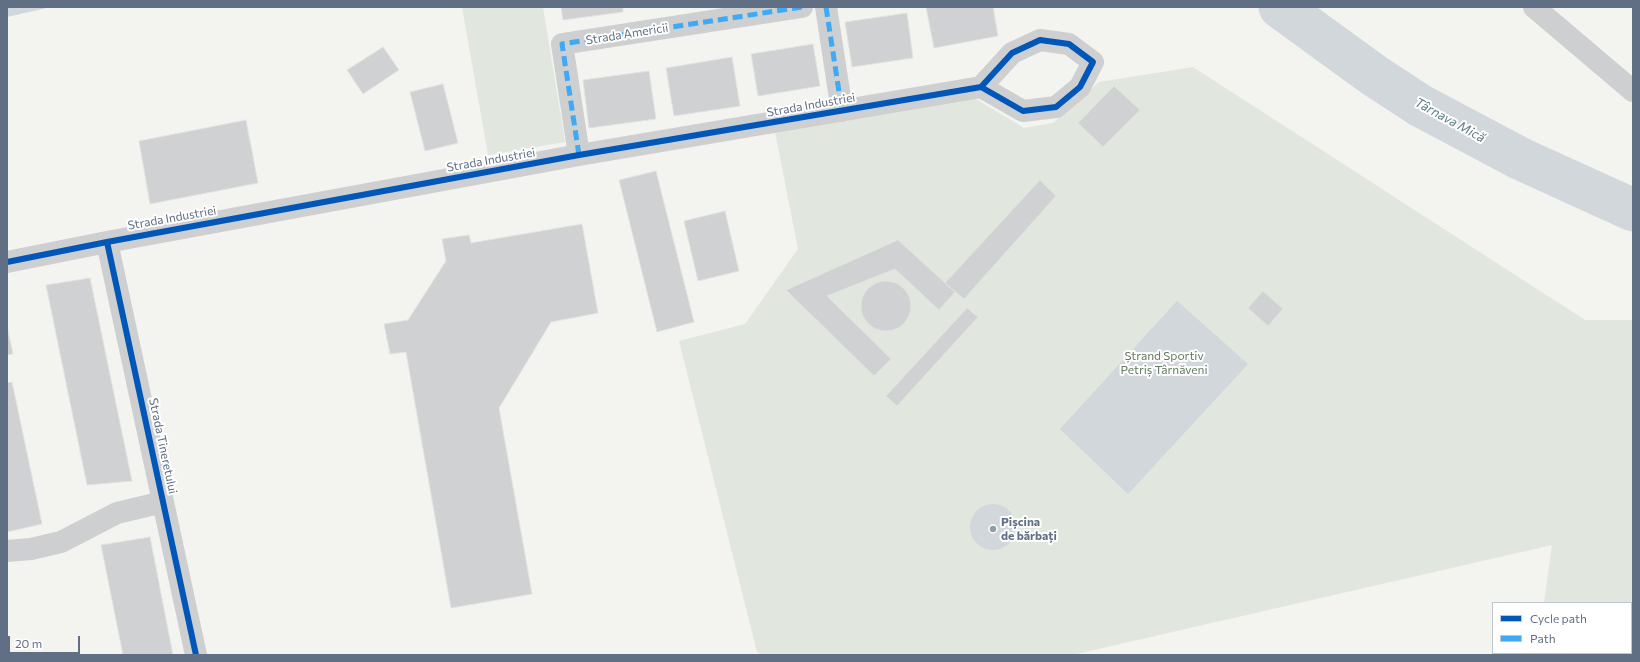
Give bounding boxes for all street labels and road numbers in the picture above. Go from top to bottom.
street label: Strada Americii [585,20,669,48]
street label: Strada Industriei [766,90,856,120]
street label: Strada Industriei [446,145,536,175]
street label: Strada Industriei [127,203,217,233]
street label: Strada Tineretului [146,397,180,495]

